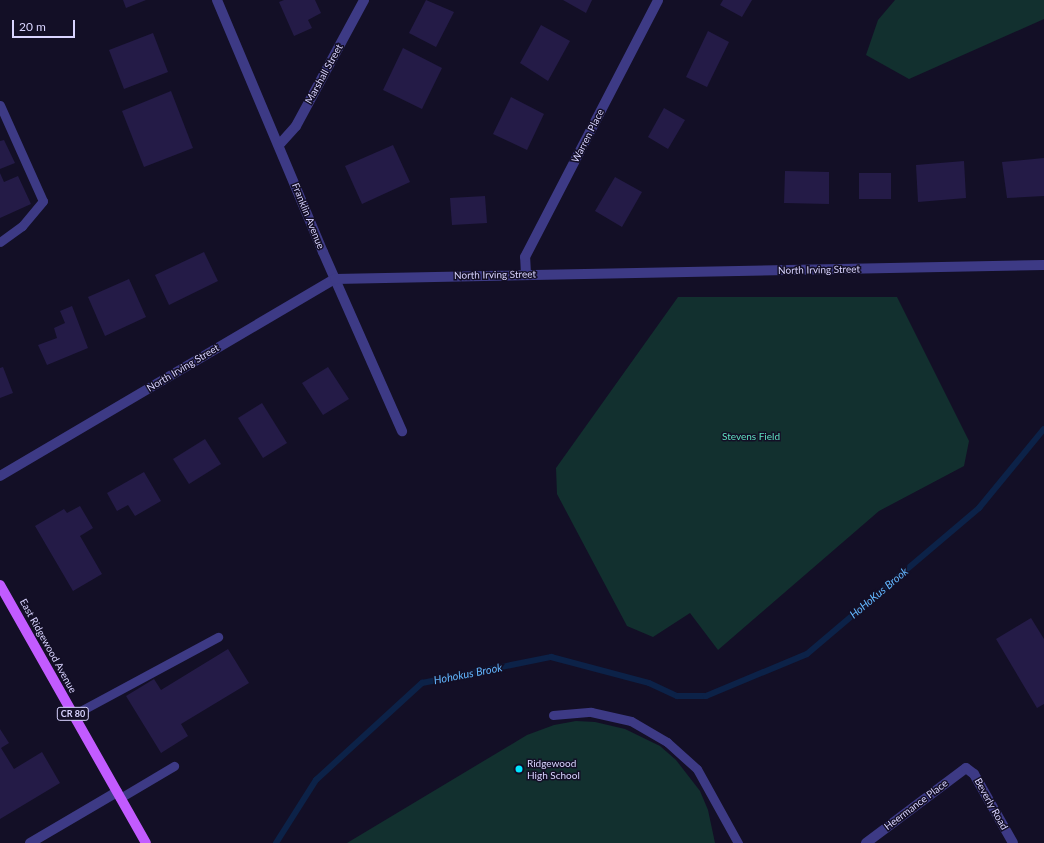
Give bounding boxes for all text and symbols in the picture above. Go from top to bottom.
scale bar [14,12,77,38]
text: 20 m [19,19,46,34]
street label: Marshall Street [303,42,345,106]
street label: Warren Place [569,107,607,165]
street label: Franklin Avenue [289,181,327,251]
street label: North Irving Street [778,263,860,277]
street label: North Irving Street [454,268,536,282]
street label: North Irving Street [145,342,221,394]
park label: Stevens Field [722,431,780,443]
water label: HoHoKus Brook [847,565,911,621]
street label: East Ridgewood Avenue [17,597,79,695]
water label: Hohokus Brook [433,661,503,687]
road number: CR 80 [56,707,90,721]
place label: Ridgewood High School [527,757,580,780]
marker: Ridgewood High School [514,764,524,774]
street label: Beverly Road [972,776,1010,832]
street label: Heermance Place [882,777,950,833]

